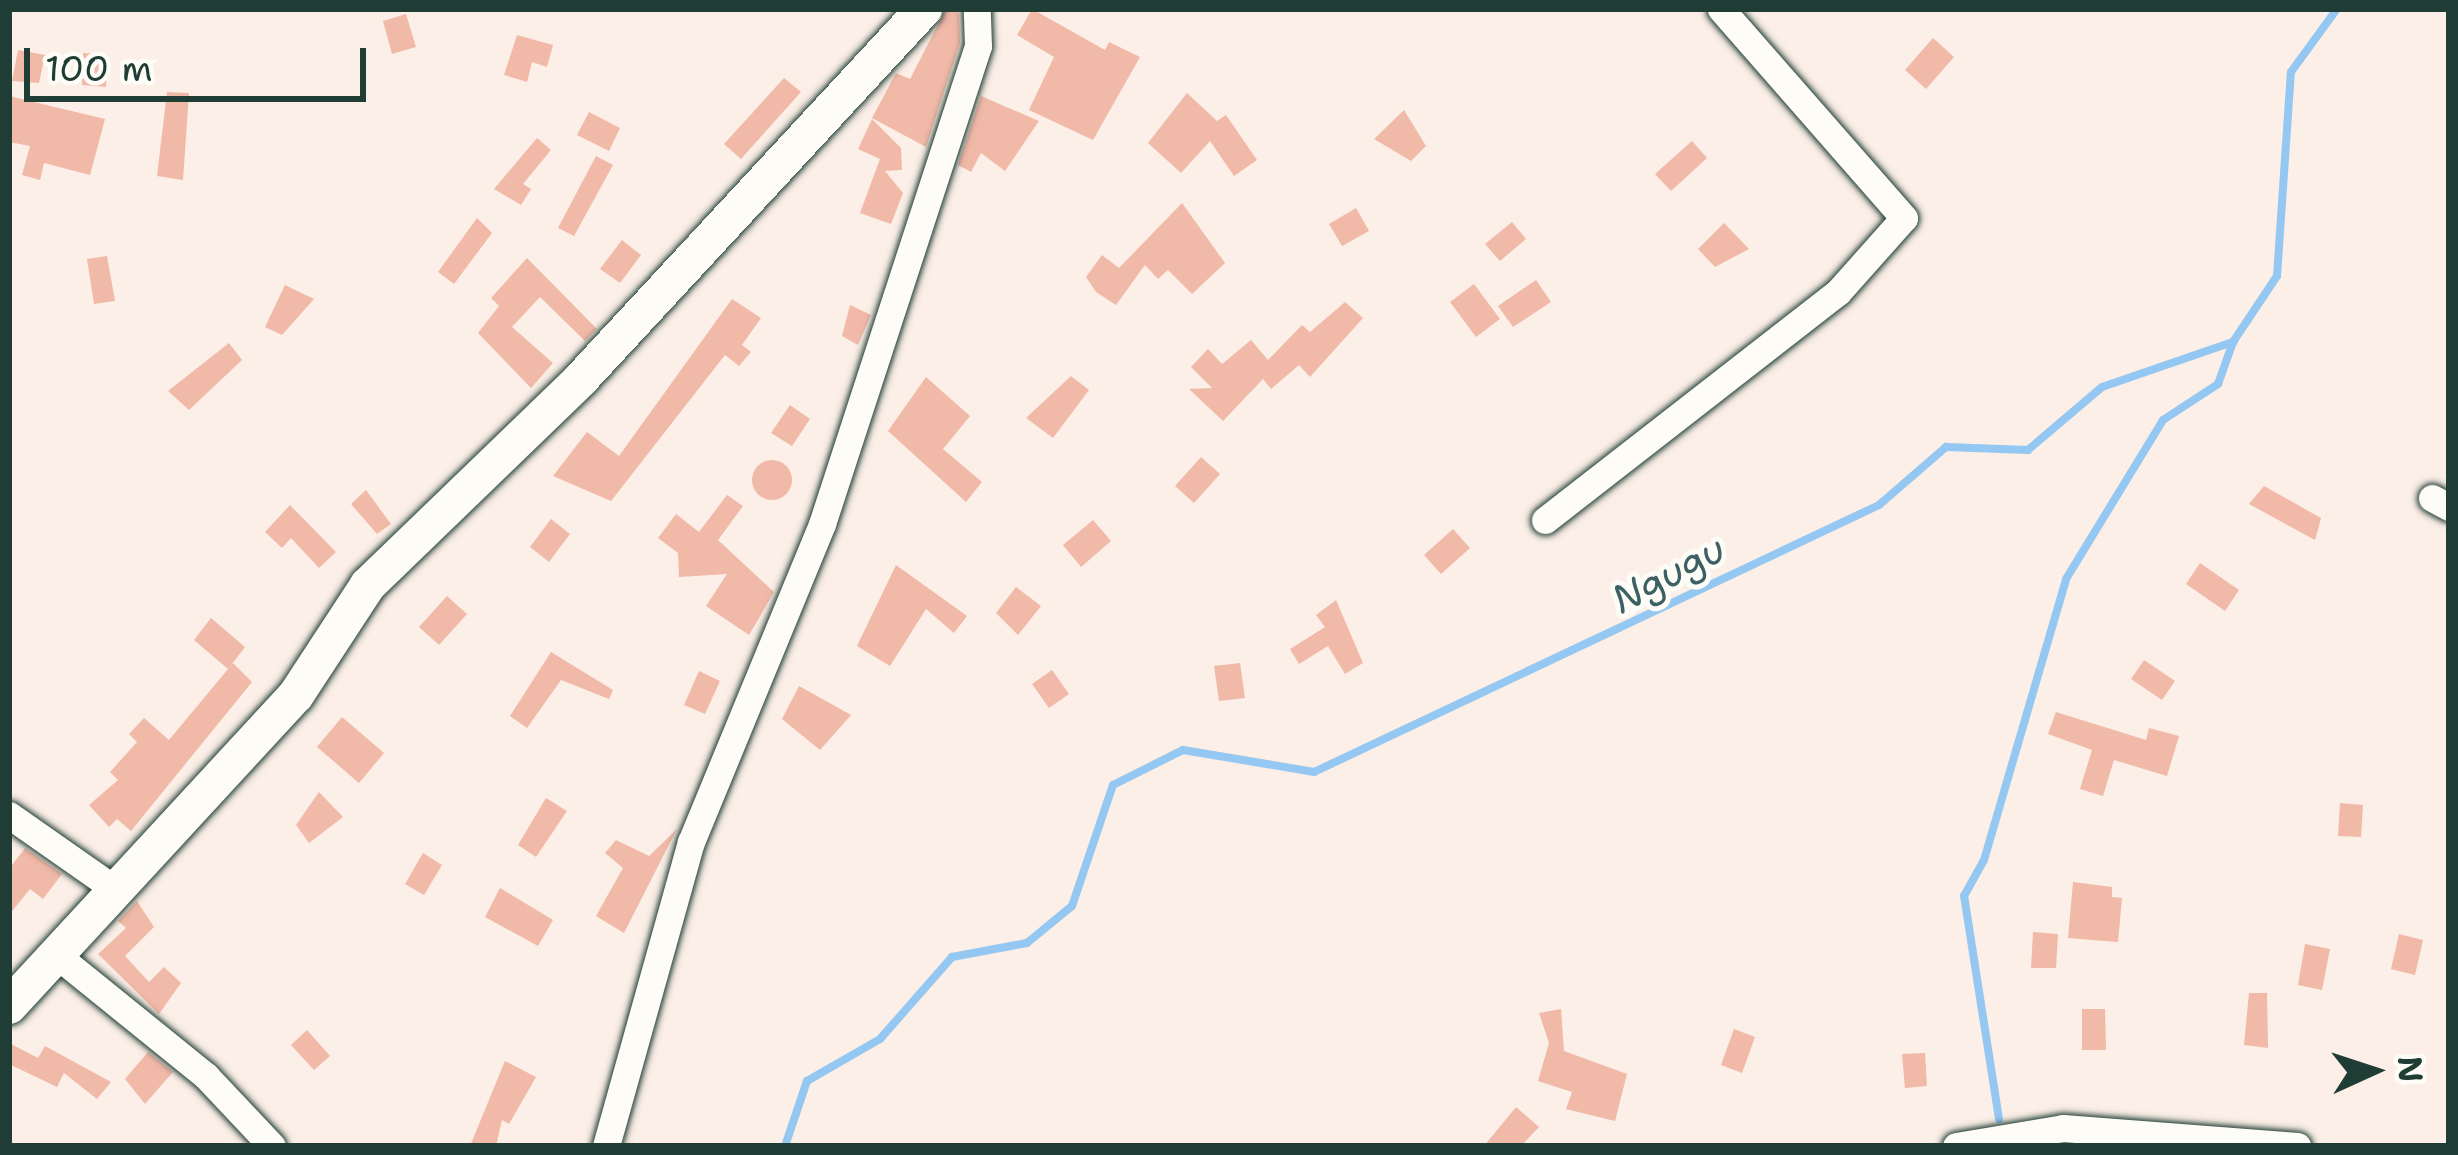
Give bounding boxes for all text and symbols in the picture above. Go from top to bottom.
scale bar [30,24,372,98]
text: 100 m [45,44,153,93]
water label: Ngugu [1603,525,1733,623]
north arrow [2314,1011,2434,1131]
text: N [2387,1055,2434,1083]

